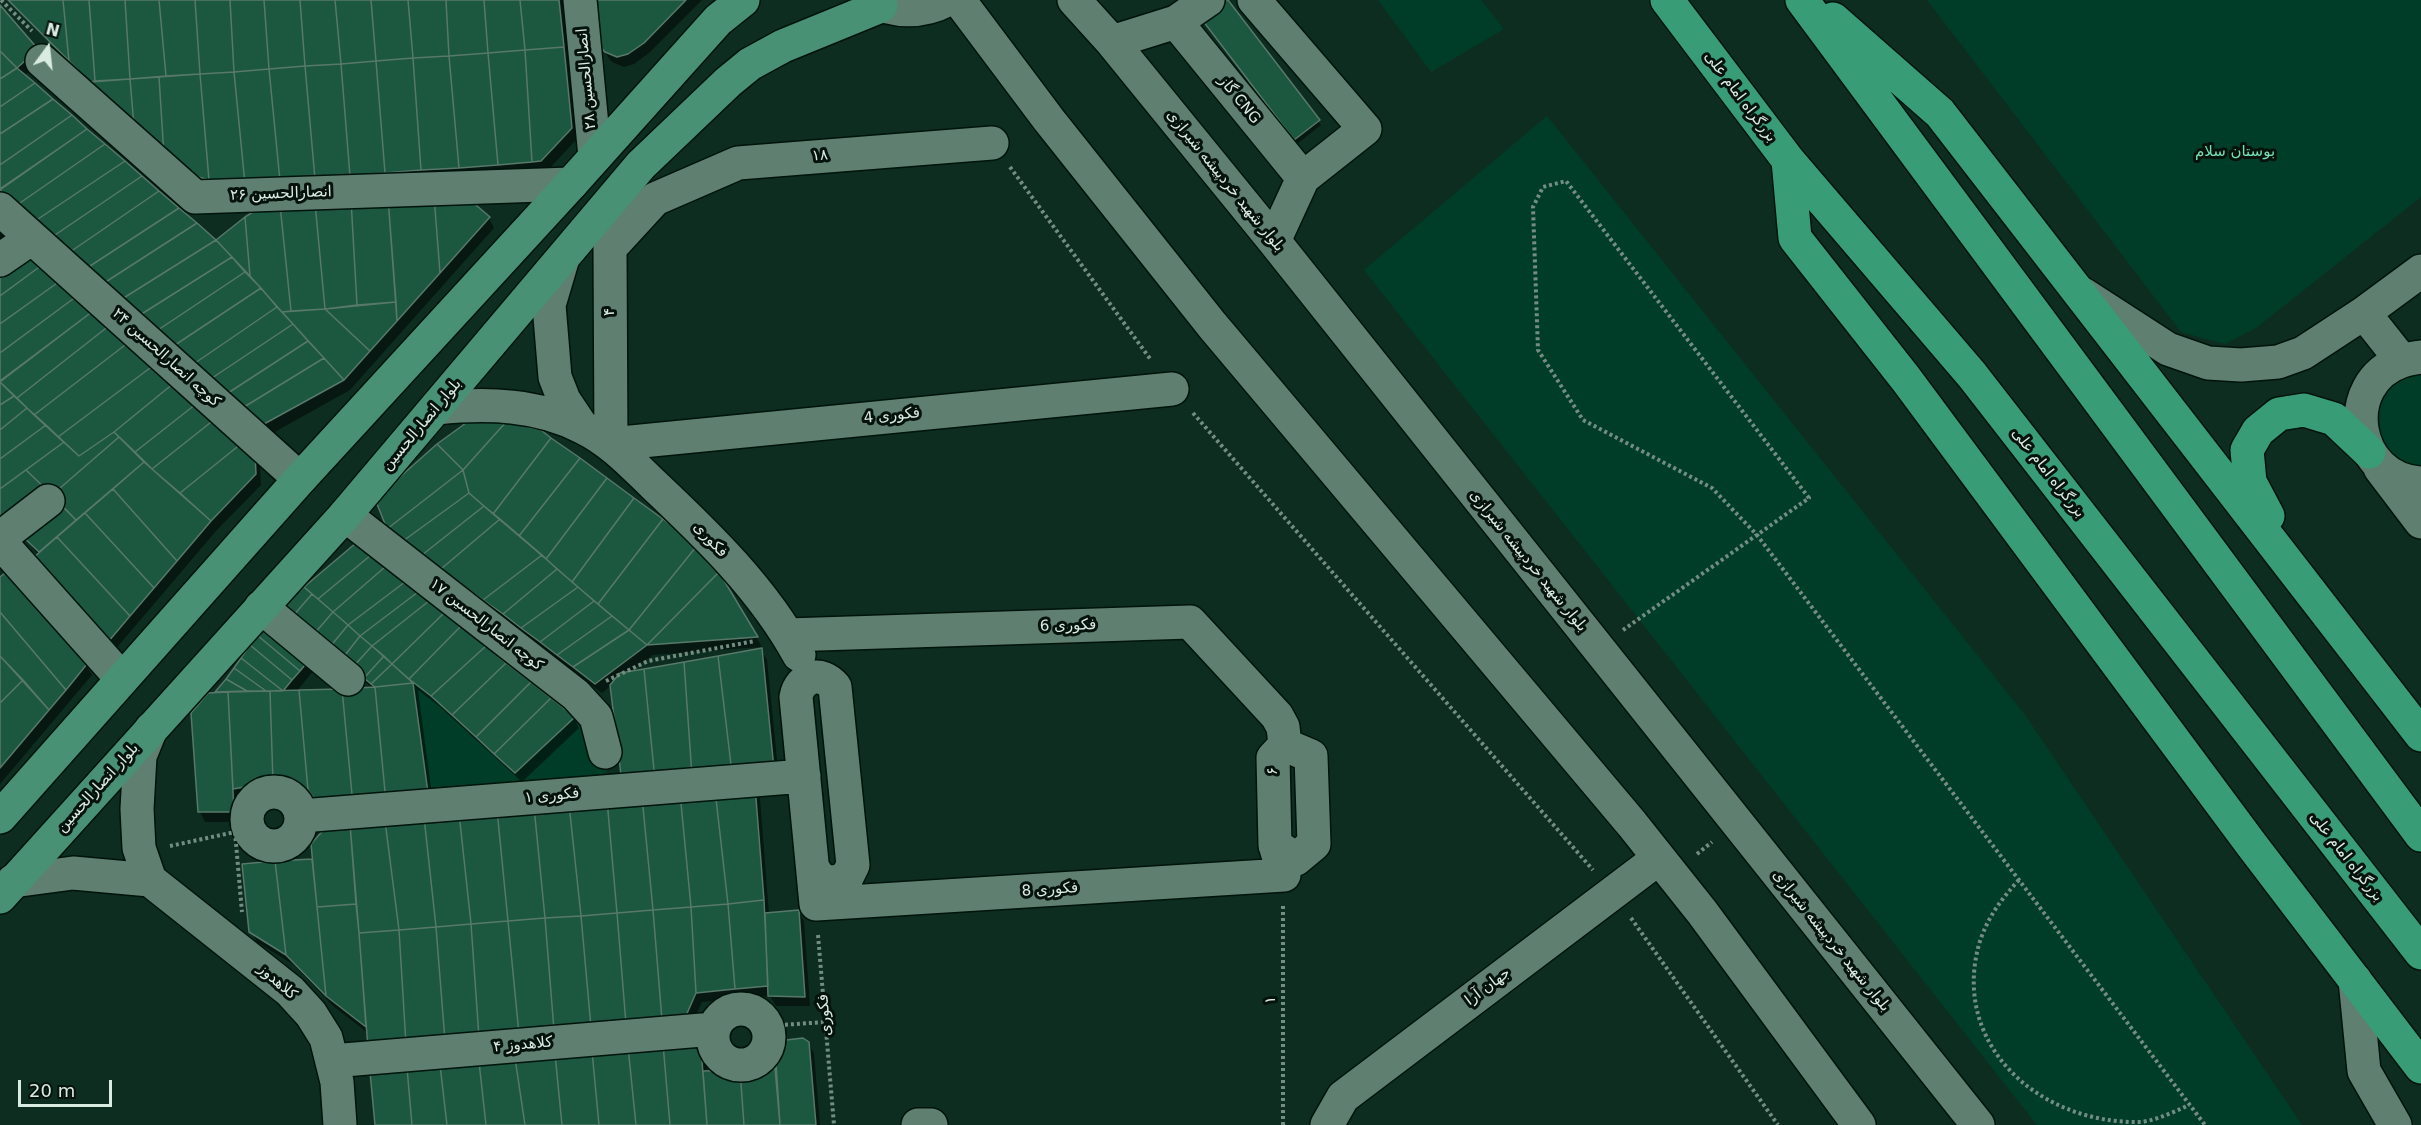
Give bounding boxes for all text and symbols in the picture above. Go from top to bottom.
north arrow [18,18,78,78]
text: N [44,19,62,41]
street label: انصارالحسین ۲۸ [574,28,600,130]
street label: بزرگراه امام علی [1700,48,1780,146]
street label: گاز CNG [1214,72,1264,128]
street label: بلوار شهید خردپیشه شیرازی [1162,106,1288,256]
park label: بوستان سلام [2195,143,2275,161]
street label: ۱۸ [811,146,829,166]
street label: انصارالحسین ۲۶ [230,183,332,205]
street label: کوچه انصارالحسین ۲۴ [108,305,224,411]
street label: ۴ [601,308,619,316]
street label: بلوار انصارالحسین [378,376,466,474]
street label: فکوری 4 [863,404,921,428]
street label: بزرگراه امام علی [2007,424,2089,522]
street label: بلوار شهید خردپیشه شیرازی [1465,486,1591,636]
street label: فکوری [689,518,731,562]
street label: کوچه انصارالحسین ۱۷ [426,575,546,675]
street label: فکوری 6 [1039,616,1097,636]
street label: بلوار انصارالحسین [53,740,143,836]
street label: ۶ [1264,767,1282,775]
street label: فکوری ۱ [524,785,580,807]
street label: بزرگراه امام علی [2305,808,2387,906]
street label: بلوار شهید خردپیشه شیرازی [1768,866,1894,1016]
street label: فکوری 8 [1021,879,1079,901]
street label: کلاهدوز [254,960,300,1004]
street label: جهان آرا [1462,964,1514,1010]
street label: فکوری [814,993,836,1037]
street label: ۱ [1262,996,1280,1004]
street label: کلاهدوز ۴ [493,1033,553,1057]
scale bar [21,1068,116,1106]
text: 20 m [29,1080,75,1101]

